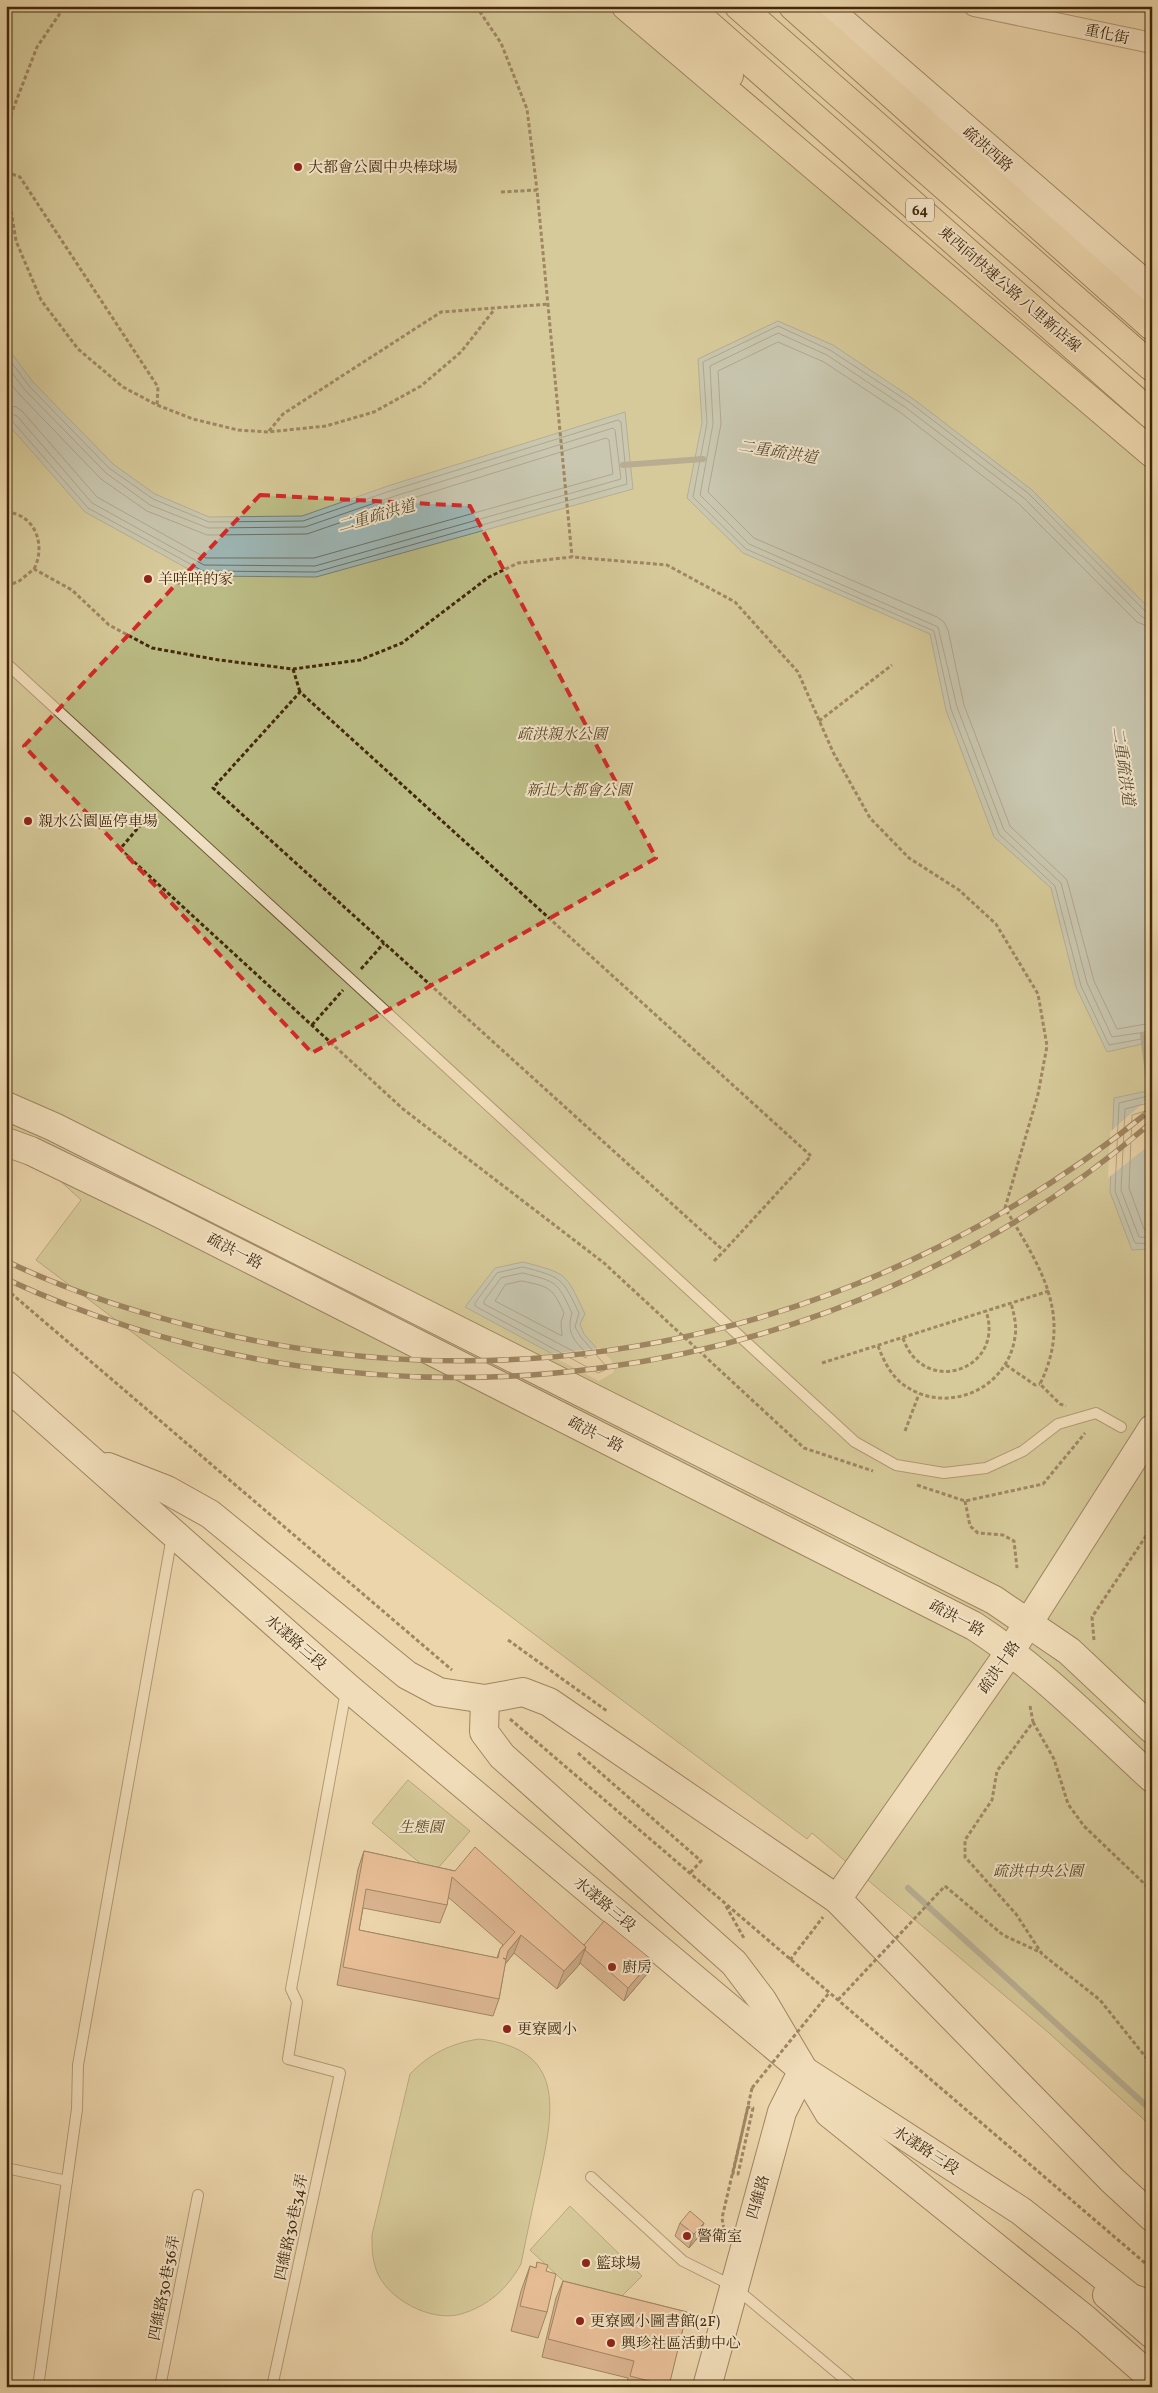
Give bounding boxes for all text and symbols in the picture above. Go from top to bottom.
street label: 重化街 [1082,21,1131,50]
street label: 疏洪西路 [957,123,1017,178]
place label: 大都會公園中央棒球場 [308,158,458,179]
marker: 大都會公園中央棒球場 [292,161,304,173]
road number: 64 [906,198,934,222]
street label: 東西向快速公路 八里新店線 [933,222,1085,358]
water label: 二重疏洪道 [736,436,821,470]
water label: 二重疏洪道 [335,495,420,539]
place label: 羊咩咩的家 [158,570,233,591]
marker: 羊咩咩的家 [142,573,154,585]
park label: 疏洪親水公園 [517,725,609,746]
water label: 二重疏洪道 [1106,725,1139,809]
park label: 新北大都會公園 [526,781,633,802]
place label: 親水公園區停車場 [38,812,158,833]
marker: 親水公園區停車場 [22,815,34,827]
street label: 疏洪一路 [203,1229,266,1275]
street label: 疏洪一路 [564,1412,627,1458]
street label: 疏洪一路 [925,1596,988,1643]
street label: 水漾路三段 [260,1611,330,1676]
street label: 疏洪十路 [974,1637,1026,1698]
park label: 生態園 [398,1818,445,1839]
park label: 疏洪中央公園 [993,1862,1085,1883]
street label: 水漾路三段 [569,1873,640,1937]
place label: 廚房 [622,1958,652,1979]
marker: 廚房 [606,1961,618,1973]
place label: 更寮國小 [517,2020,577,2041]
marker: 更寮國小 [501,2023,513,2035]
street label: 水漾路三段 [888,2122,962,2180]
street label: 四維路30巷34弄 [271,2172,314,2282]
street label: 四維路 [743,2173,776,2222]
place label: 警衛室 [697,2227,742,2248]
marker: 警衛室 [681,2230,693,2242]
street label: 四維路30巷36弄 [145,2234,186,2343]
place label: 籃球場 [596,2254,641,2275]
marker: 籃球場 [580,2257,592,2269]
place label: 更寮國小圖書館(2F) [590,2312,720,2333]
marker: 更寮國小圖書館(2F) [574,2315,586,2327]
place label: 興珍社區活動中心 [621,2334,741,2355]
marker: 興珍社區活動中心 [605,2337,617,2349]

